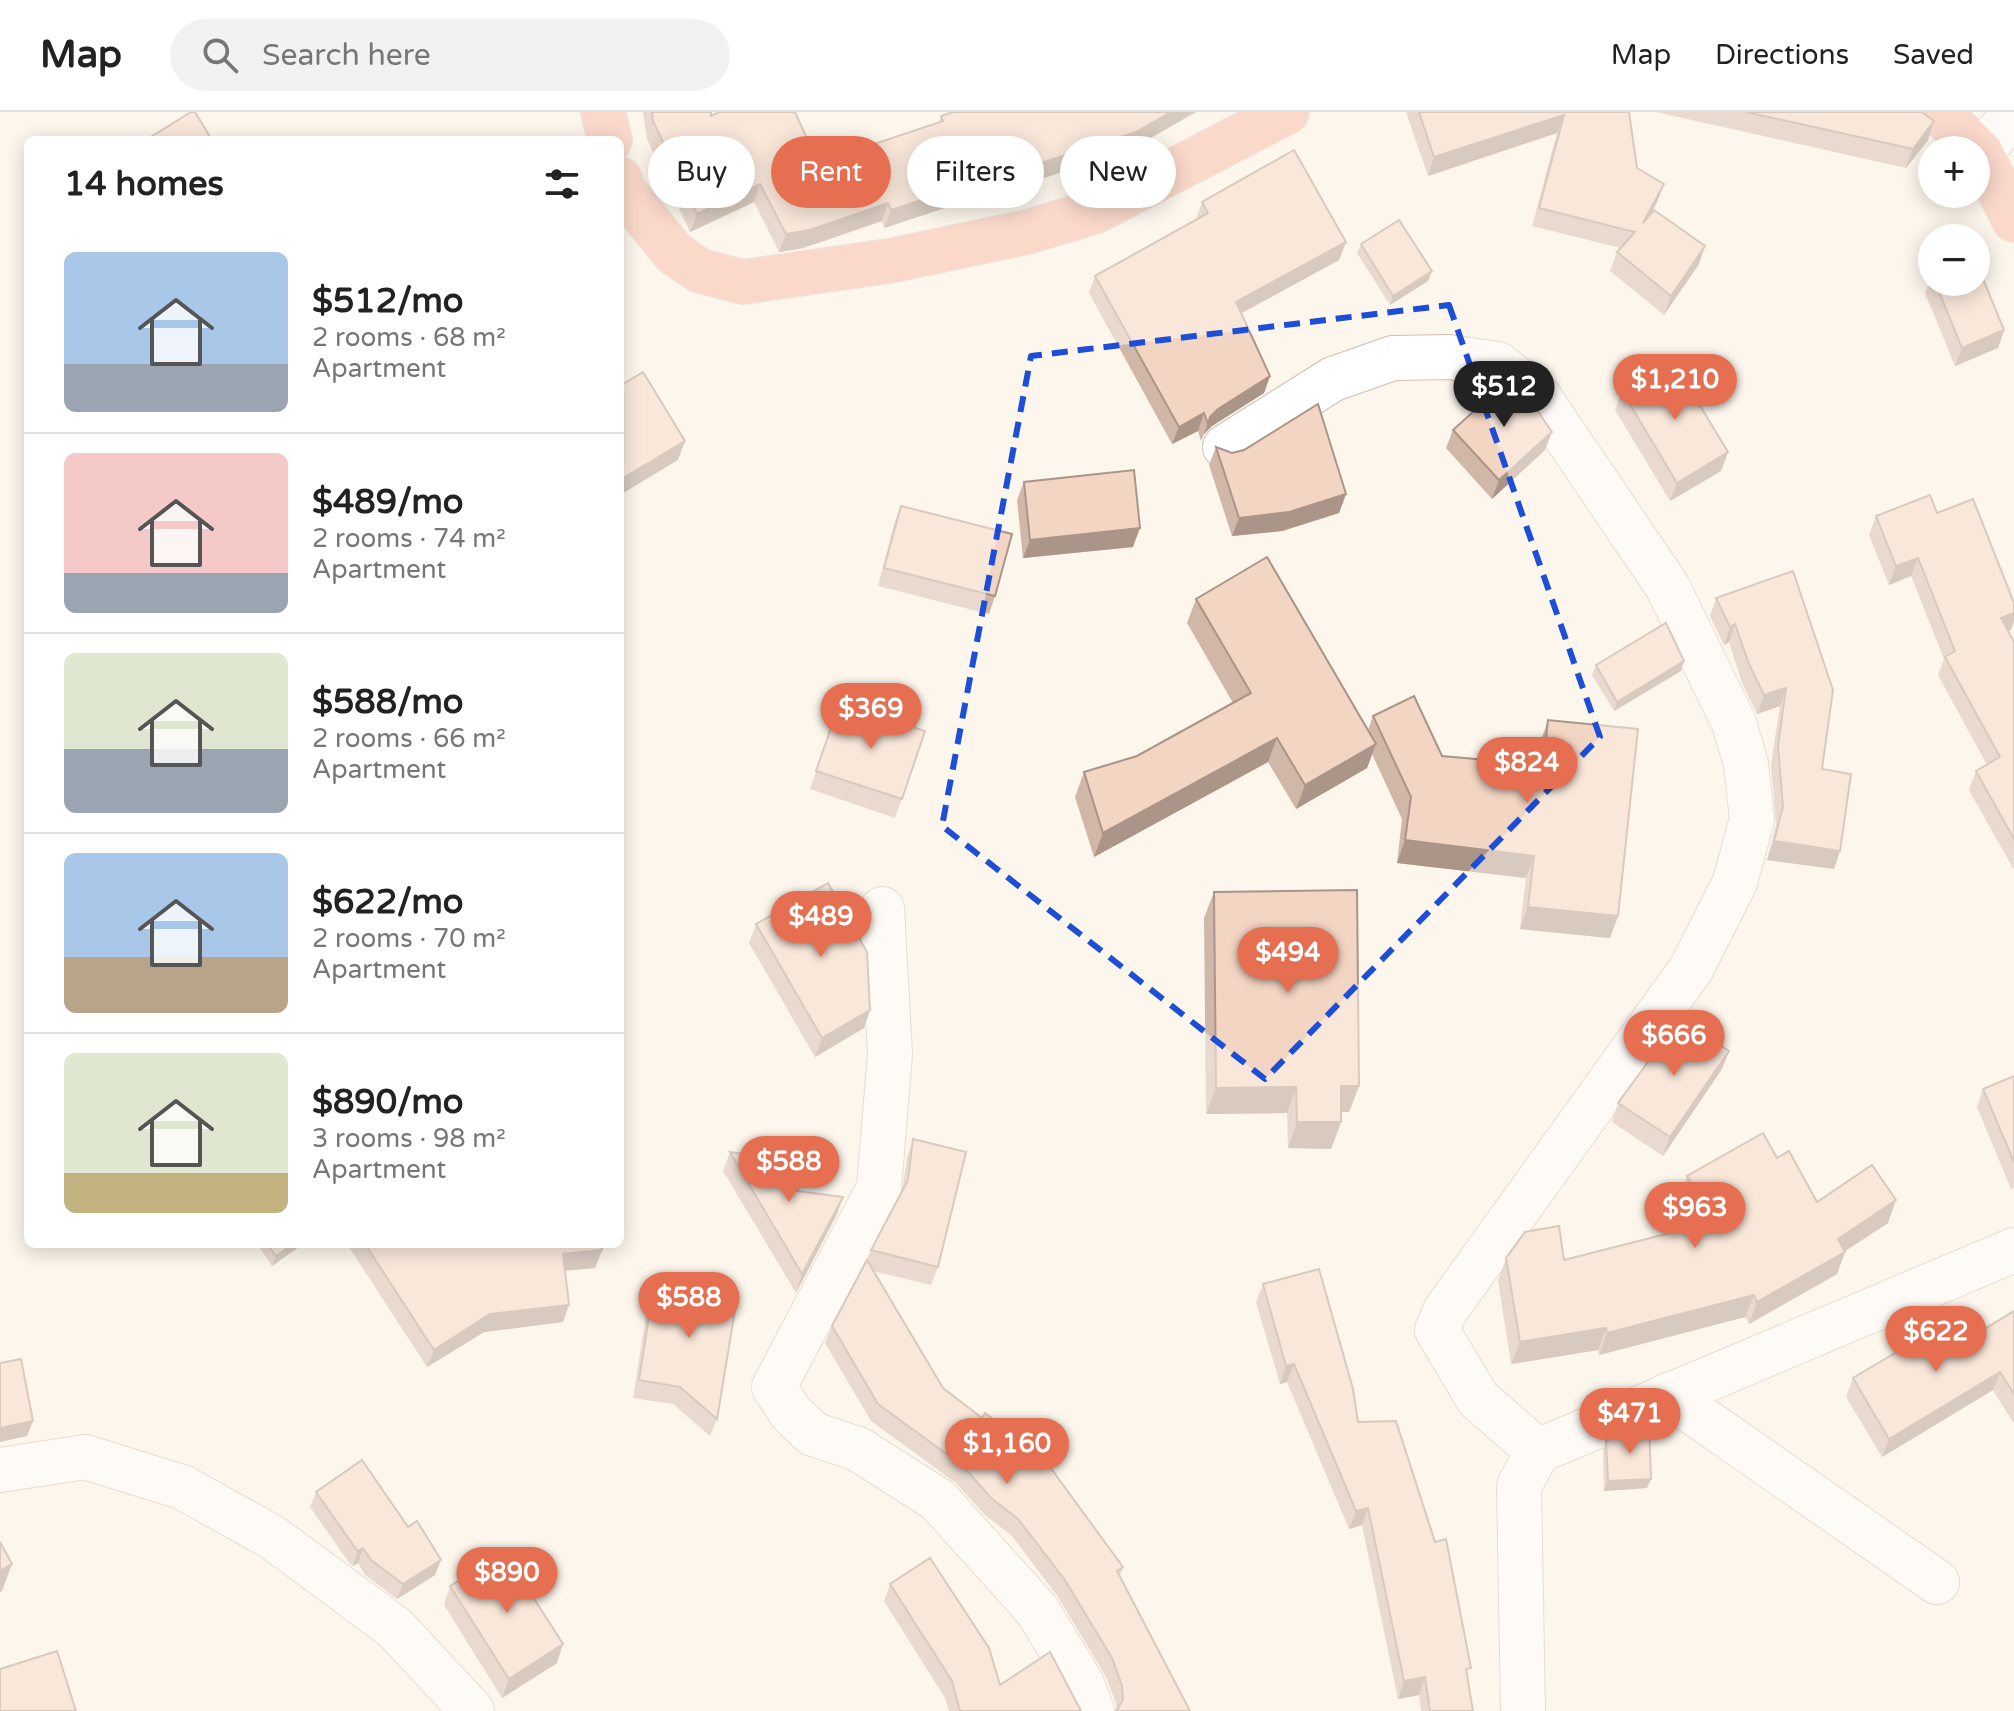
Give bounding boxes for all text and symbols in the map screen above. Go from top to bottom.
search box [170,19,730,91]
text: Map [40,32,122,78]
icon: search [198,33,242,77]
text: Search here [262,37,431,74]
text: Map [1611,38,1671,72]
text: Directions [1715,38,1849,72]
text: Saved [1893,38,1974,72]
chip: Buy [648,136,755,208]
chip: Rent [771,136,891,208]
chip: Filters [907,136,1044,208]
chip: New [1060,136,1176,208]
map controls [1918,136,1990,296]
button: + [1918,136,1990,208]
icon: filters [540,162,584,206]
text: 14 homes [64,164,224,205]
button: − [1918,224,1990,296]
text: $512/mo [312,281,463,322]
icon: home [128,284,224,380]
text: 2 rooms · 68 m² [312,322,506,353]
text: Apartment [312,353,446,384]
pin: $1,210 [1610,354,1740,422]
pin: $512 [1457,361,1551,429]
text: $1,210 [1631,364,1719,395]
text: $512 [1471,371,1537,402]
text: $489/mo [312,482,463,523]
icon: home [128,485,224,581]
text: 2 rooms · 74 m² [312,523,506,554]
text: Apartment [312,554,446,585]
text: $588/mo [312,682,463,723]
pin: $369 [824,683,918,751]
icon: home [128,685,224,781]
text: $369 [838,693,904,724]
text: 2 rooms · 66 m² [312,723,506,754]
pin: $824 [1480,737,1574,805]
text: $824 [1494,747,1560,778]
text: Apartment [312,754,446,785]
text: $622/mo [312,882,463,923]
icon: home [128,885,224,981]
pin: $489 [774,891,868,959]
text: $489 [788,901,854,932]
text: 2 rooms · 70 m² [312,923,506,954]
pin: $494 [1241,927,1335,995]
text: $494 [1255,937,1321,968]
text: Apartment [312,954,446,985]
pin: $666 [1627,1010,1721,1078]
text: $666 [1641,1020,1707,1051]
text: $890/mo [312,1082,463,1123]
icon: home [128,1085,224,1181]
text: 3 rooms · 98 m² [312,1123,506,1154]
pin: $588 [742,1136,836,1204]
text: $588 [756,1146,822,1177]
text: Apartment [312,1154,446,1185]
pin: $963 [1648,1182,1742,1250]
text: $963 [1662,1192,1728,1223]
pin: $588 [642,1272,736,1340]
text: $588 [656,1282,722,1313]
pin: $622 [1889,1306,1983,1374]
text: $622 [1903,1316,1969,1347]
pin: $471 [1583,1388,1677,1456]
text: $471 [1597,1398,1663,1429]
pin: $1,160 [942,1418,1072,1486]
text: $1,160 [963,1428,1051,1459]
pin: $890 [460,1547,554,1615]
text: $890 [474,1557,540,1588]

